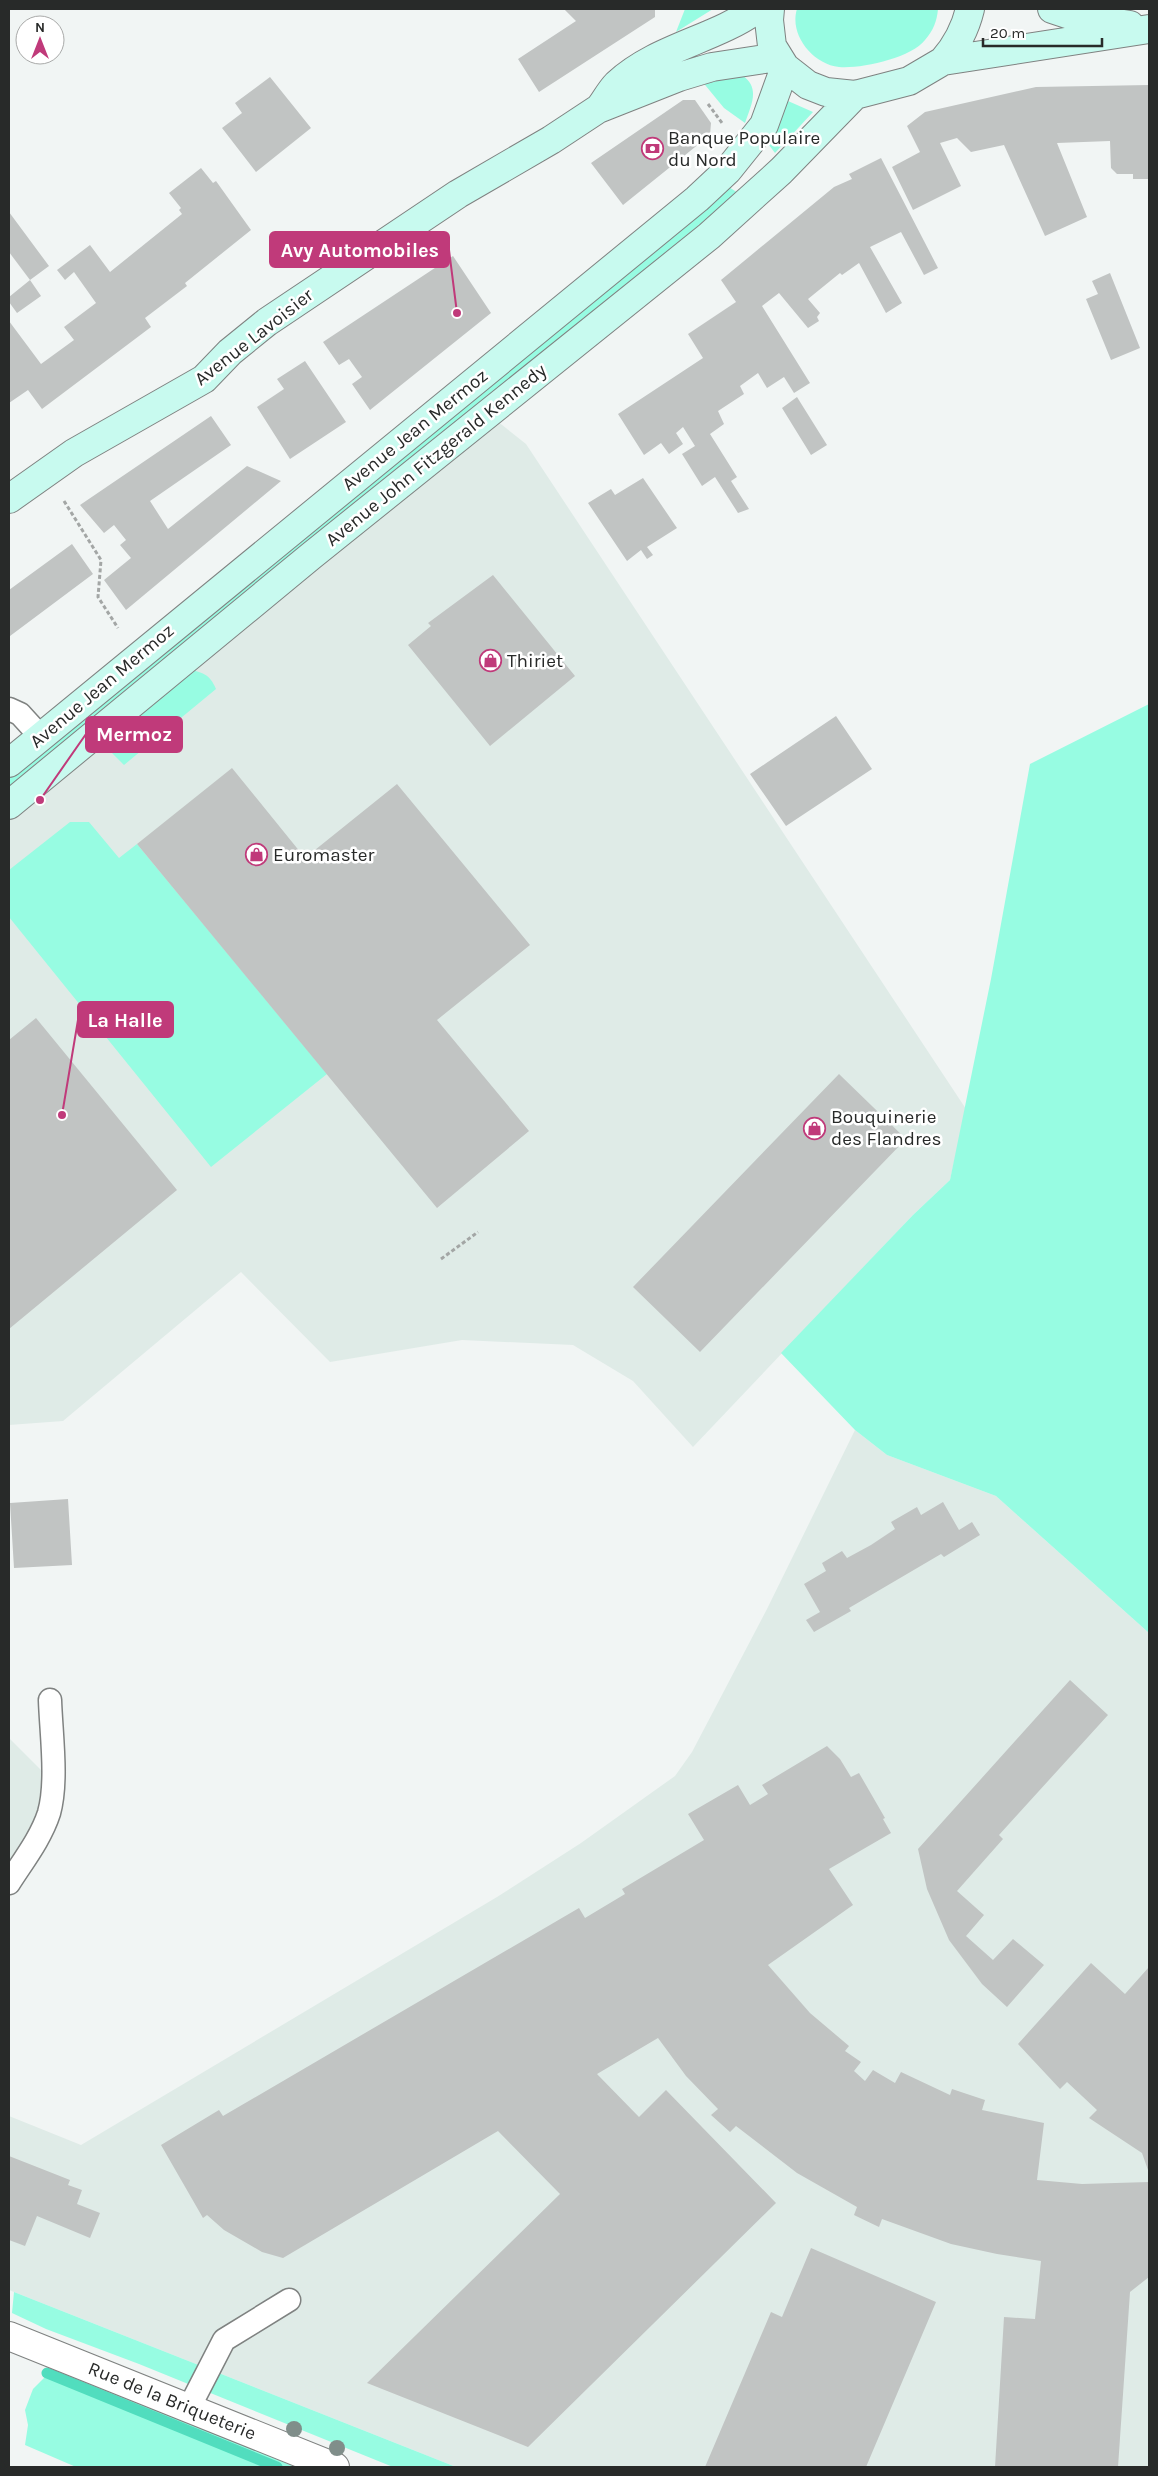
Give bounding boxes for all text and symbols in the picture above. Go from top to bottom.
north arrow [15,15,65,65]
scale bar [983,15,1102,47]
text: N [35,19,45,36]
text: 20 m [990,24,1025,42]
place label: Banque Populaire du Nord [668,127,820,171]
bank icon: Banque Populaire du Nord [640,137,664,161]
callout: Avy Automobiles [270,232,449,267]
text: Avy Automobiles [281,239,439,262]
street label: Avenue Lavoisier [190,284,318,390]
street label: Avenue John Fitzgerald Kennedy [321,359,551,551]
street label: Avenue Jean Mermoz [338,365,492,495]
street label: Avenue Jean Mermoz [25,619,179,753]
shop icon: Thiriet [479,649,503,673]
place label: Thiriet [507,650,563,672]
callout: Mermoz [86,717,182,752]
shop icon: Euromaster [245,843,269,867]
place label: Euromaster [273,844,375,866]
callout: La Halle [78,1002,173,1037]
text: La Halle [87,1009,163,1032]
place label: Bouquinerie des Flandres [831,1106,942,1150]
shop icon: Bouquinerie des Flandres [803,1116,827,1140]
street label: Rue de la Briqueterie [85,2357,259,2445]

